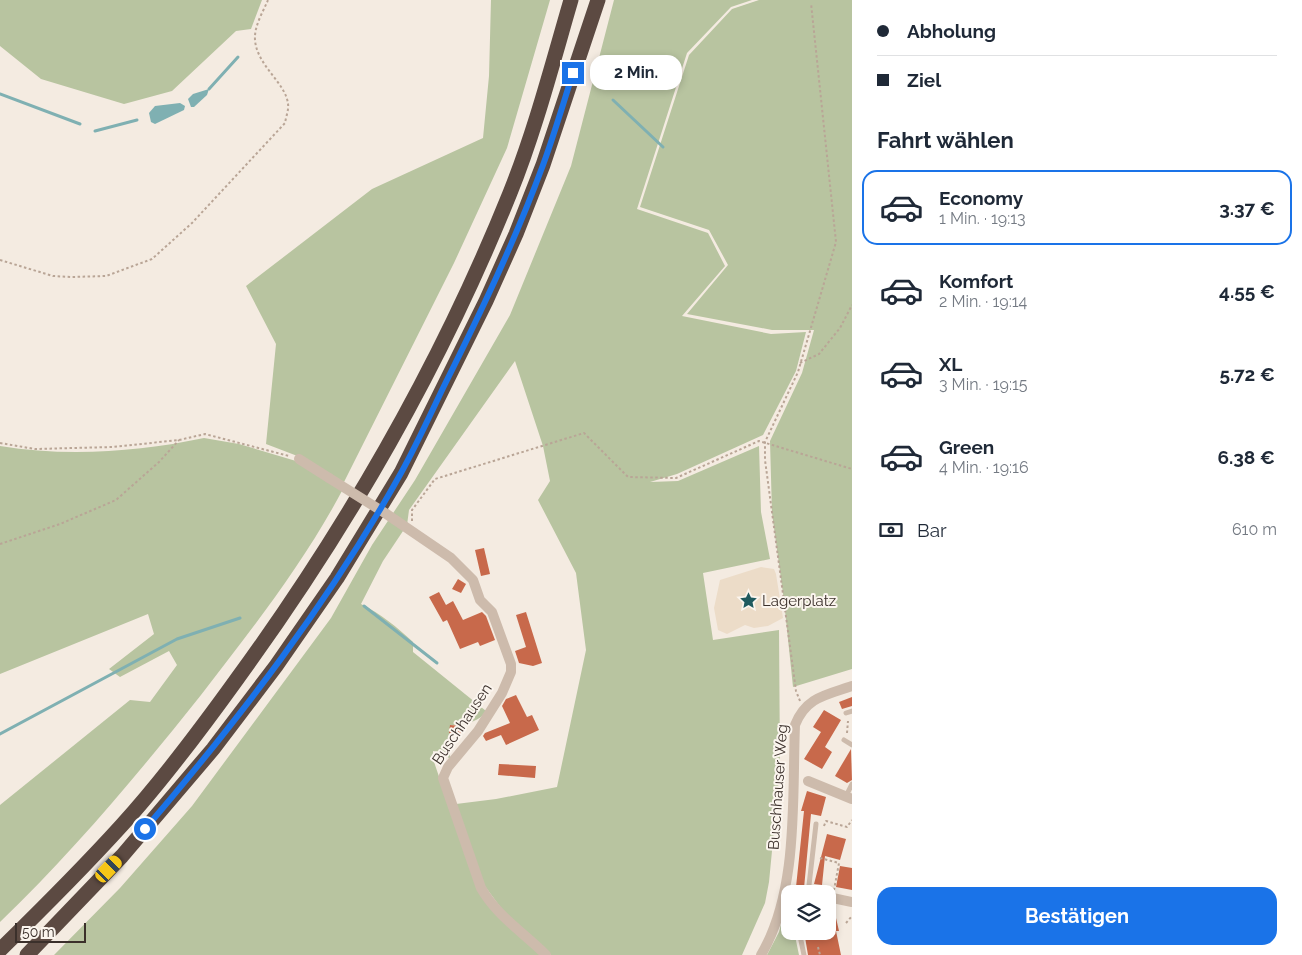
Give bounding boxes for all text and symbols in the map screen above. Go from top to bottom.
text: Abholung [907,20,996,42]
callout: 2 Min. [590,56,683,90]
route end [562,62,584,84]
text: 2 Min. [614,63,658,82]
text: Ziel [907,69,941,91]
text: Fahrt wählen [877,127,1014,153]
icon: car [879,185,924,230]
text: Economy [939,187,1023,209]
text: 3.37 € [1219,197,1275,219]
text: 1 Min. · 19:13 [939,209,1026,228]
icon: car [879,268,924,313]
text: Komfort [939,270,1013,292]
text: 4.55 € [1219,280,1275,302]
text: 2 Min. · 19:14 [939,292,1027,311]
icon: car [879,351,924,396]
text: XL [939,353,962,375]
text: 5.72 € [1219,363,1275,385]
text: 3 Min. · 19:15 [939,375,1027,394]
icon: car [879,434,924,479]
text: Green [939,436,994,458]
text: 6.38 € [1217,446,1275,468]
text: 4 Min. · 19:16 [939,458,1029,477]
icon: cash [877,516,905,544]
text: Bar [917,519,947,541]
text: 610 m [1232,520,1277,539]
place icon: Lagerplatz [738,591,758,611]
place label: Lagerplatz [762,592,836,610]
street label: Buschhausen [428,680,496,768]
street label: Buschhauser Weg [765,724,791,850]
route start [134,818,156,840]
car [93,853,124,885]
map controls [781,885,836,940]
button: layers [781,885,836,940]
button: Bestätigen [877,887,1277,945]
scale bar [15,920,86,943]
text: 50 m [22,924,55,940]

